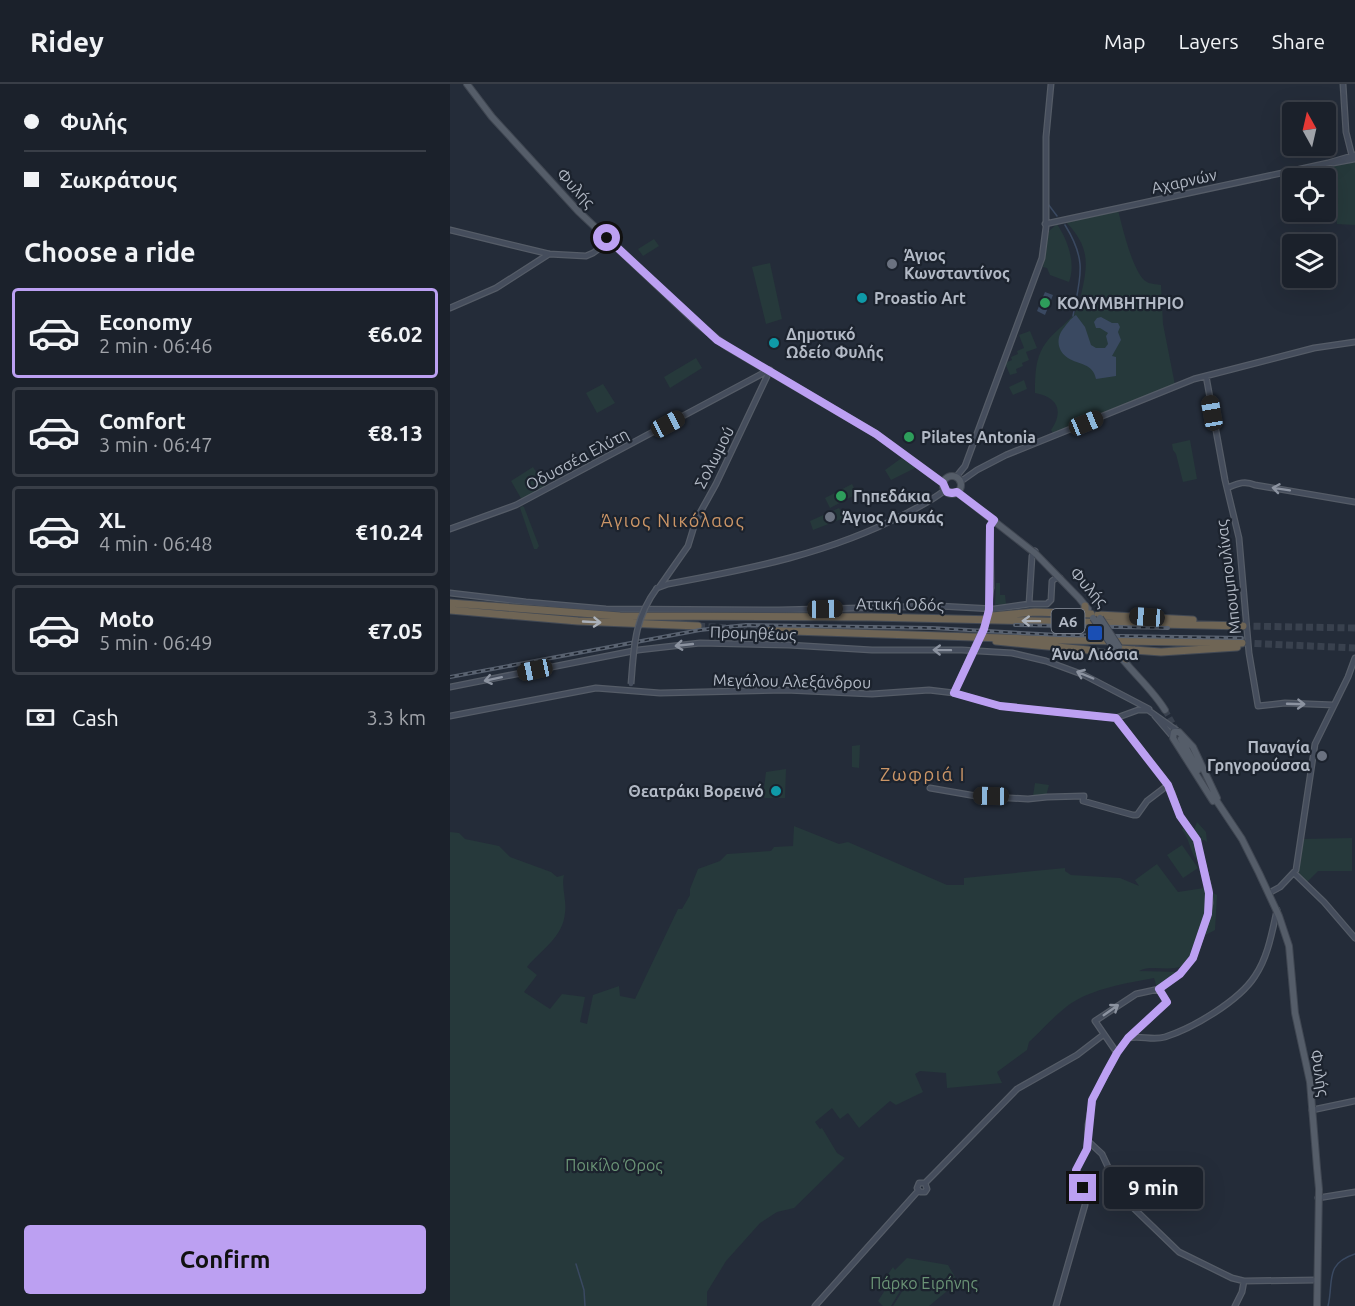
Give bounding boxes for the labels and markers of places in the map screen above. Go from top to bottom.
place label: Άγιος Κωνσταντίνος [904,246,1010,283]
marker: Άγιος Κωνσταντίνος [885,257,899,271]
place label: Proastio Art [874,289,966,307]
marker: Proastio Art [855,291,869,305]
place label: ΚΟΛΥΜΒΗΤΗΡΙΟ [1057,294,1184,312]
marker: ΚΟΛΥΜΒΗΤΗΡΙΟ [1038,296,1052,310]
place label: Δημοτικό Ωδείο Φυλής [786,325,884,362]
marker: Δημοτικό Ωδείο Φυλής [767,336,781,350]
place label: Pilates Antonia [921,428,1036,446]
marker: Pilates Antonia [902,430,916,444]
place label: Γηπεδάκια [853,487,931,505]
marker: Γηπεδάκια [834,489,848,503]
place label: Άγιος Λουκάς [842,508,944,527]
marker: Άγιος Λουκάς [823,510,837,524]
marker: Άνω Λιόσια [1086,624,1104,642]
place label: Άνω Λιόσια [1052,645,1138,663]
place label: Παναγία Γρηγορούσσα [1207,738,1310,774]
marker: Παναγία Γρηγορούσσα [1315,749,1329,763]
place label: Θεατράκι Βορεινό [628,782,764,800]
marker: Θεατράκι Βορεινό [769,784,783,798]

